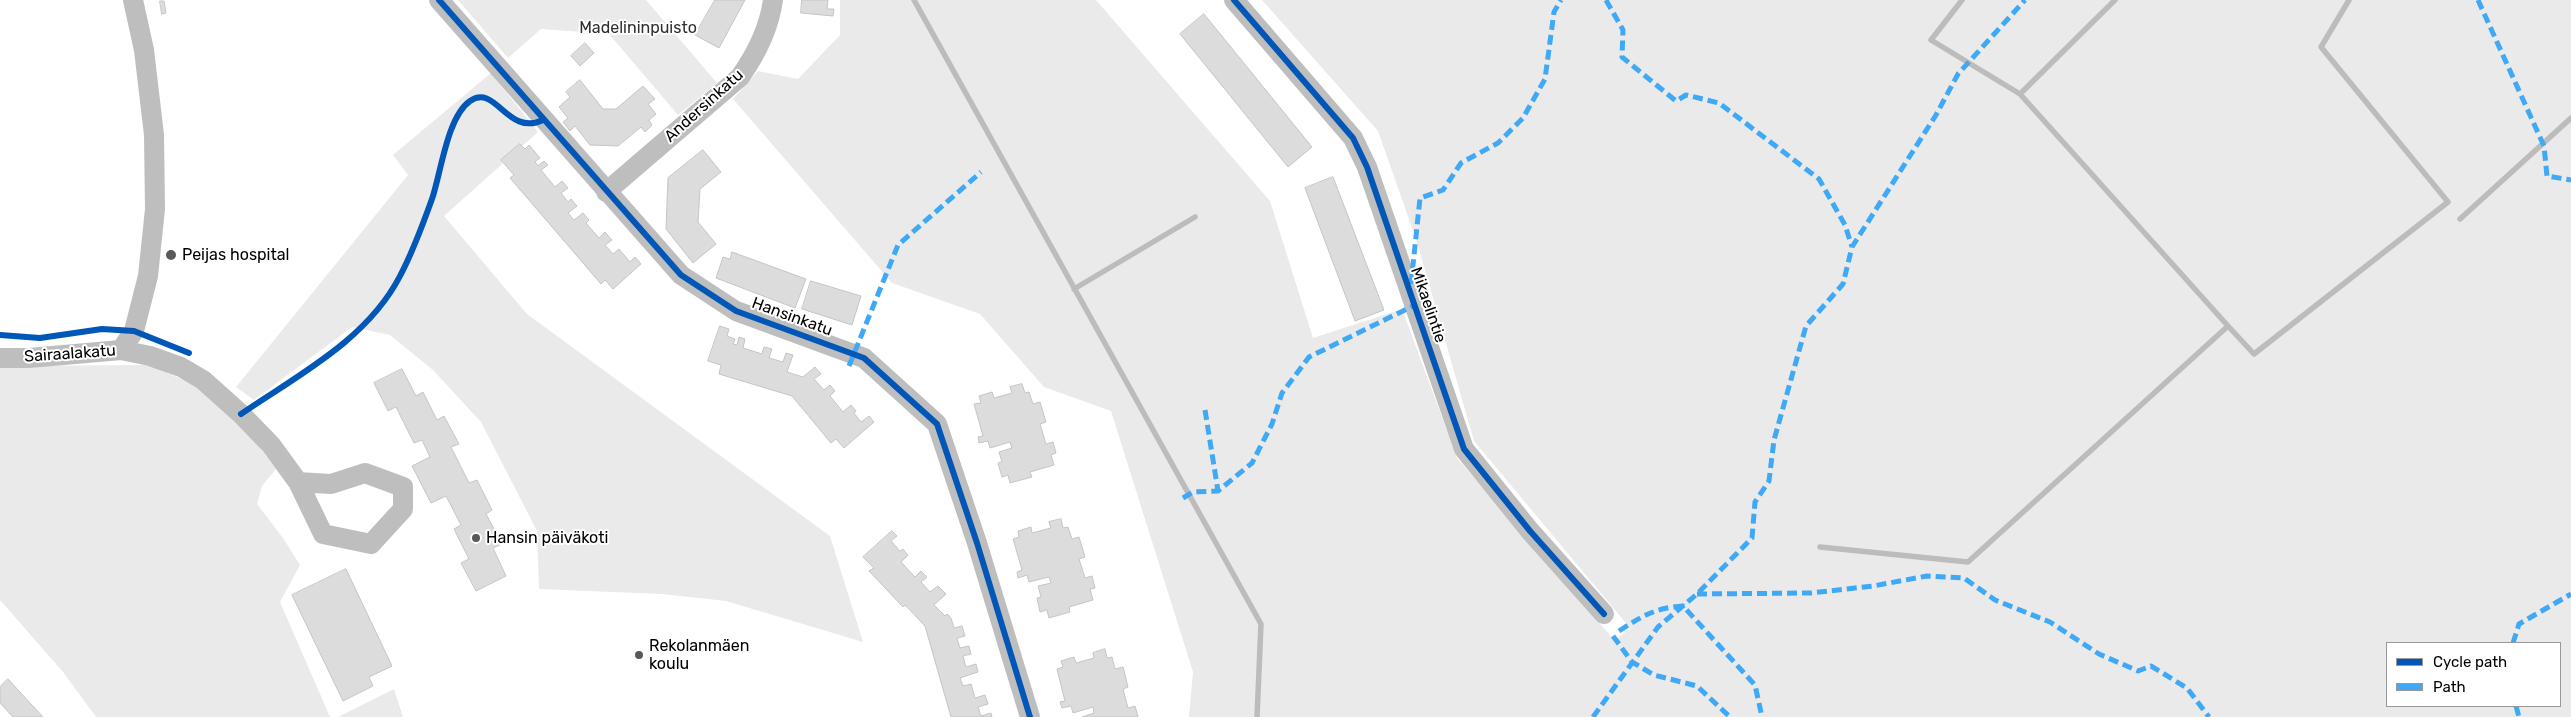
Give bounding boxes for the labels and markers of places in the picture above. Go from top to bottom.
place label: Peijas hospital [182,245,289,265]
marker: Peijas hospital [164,248,178,262]
place label: Hansin päiväkoti [486,528,608,548]
marker: Hansin päiväkoti [470,532,482,544]
place label: Rekolanmäen koulu [649,636,750,674]
marker: Rekolanmäen koulu [633,649,645,661]

